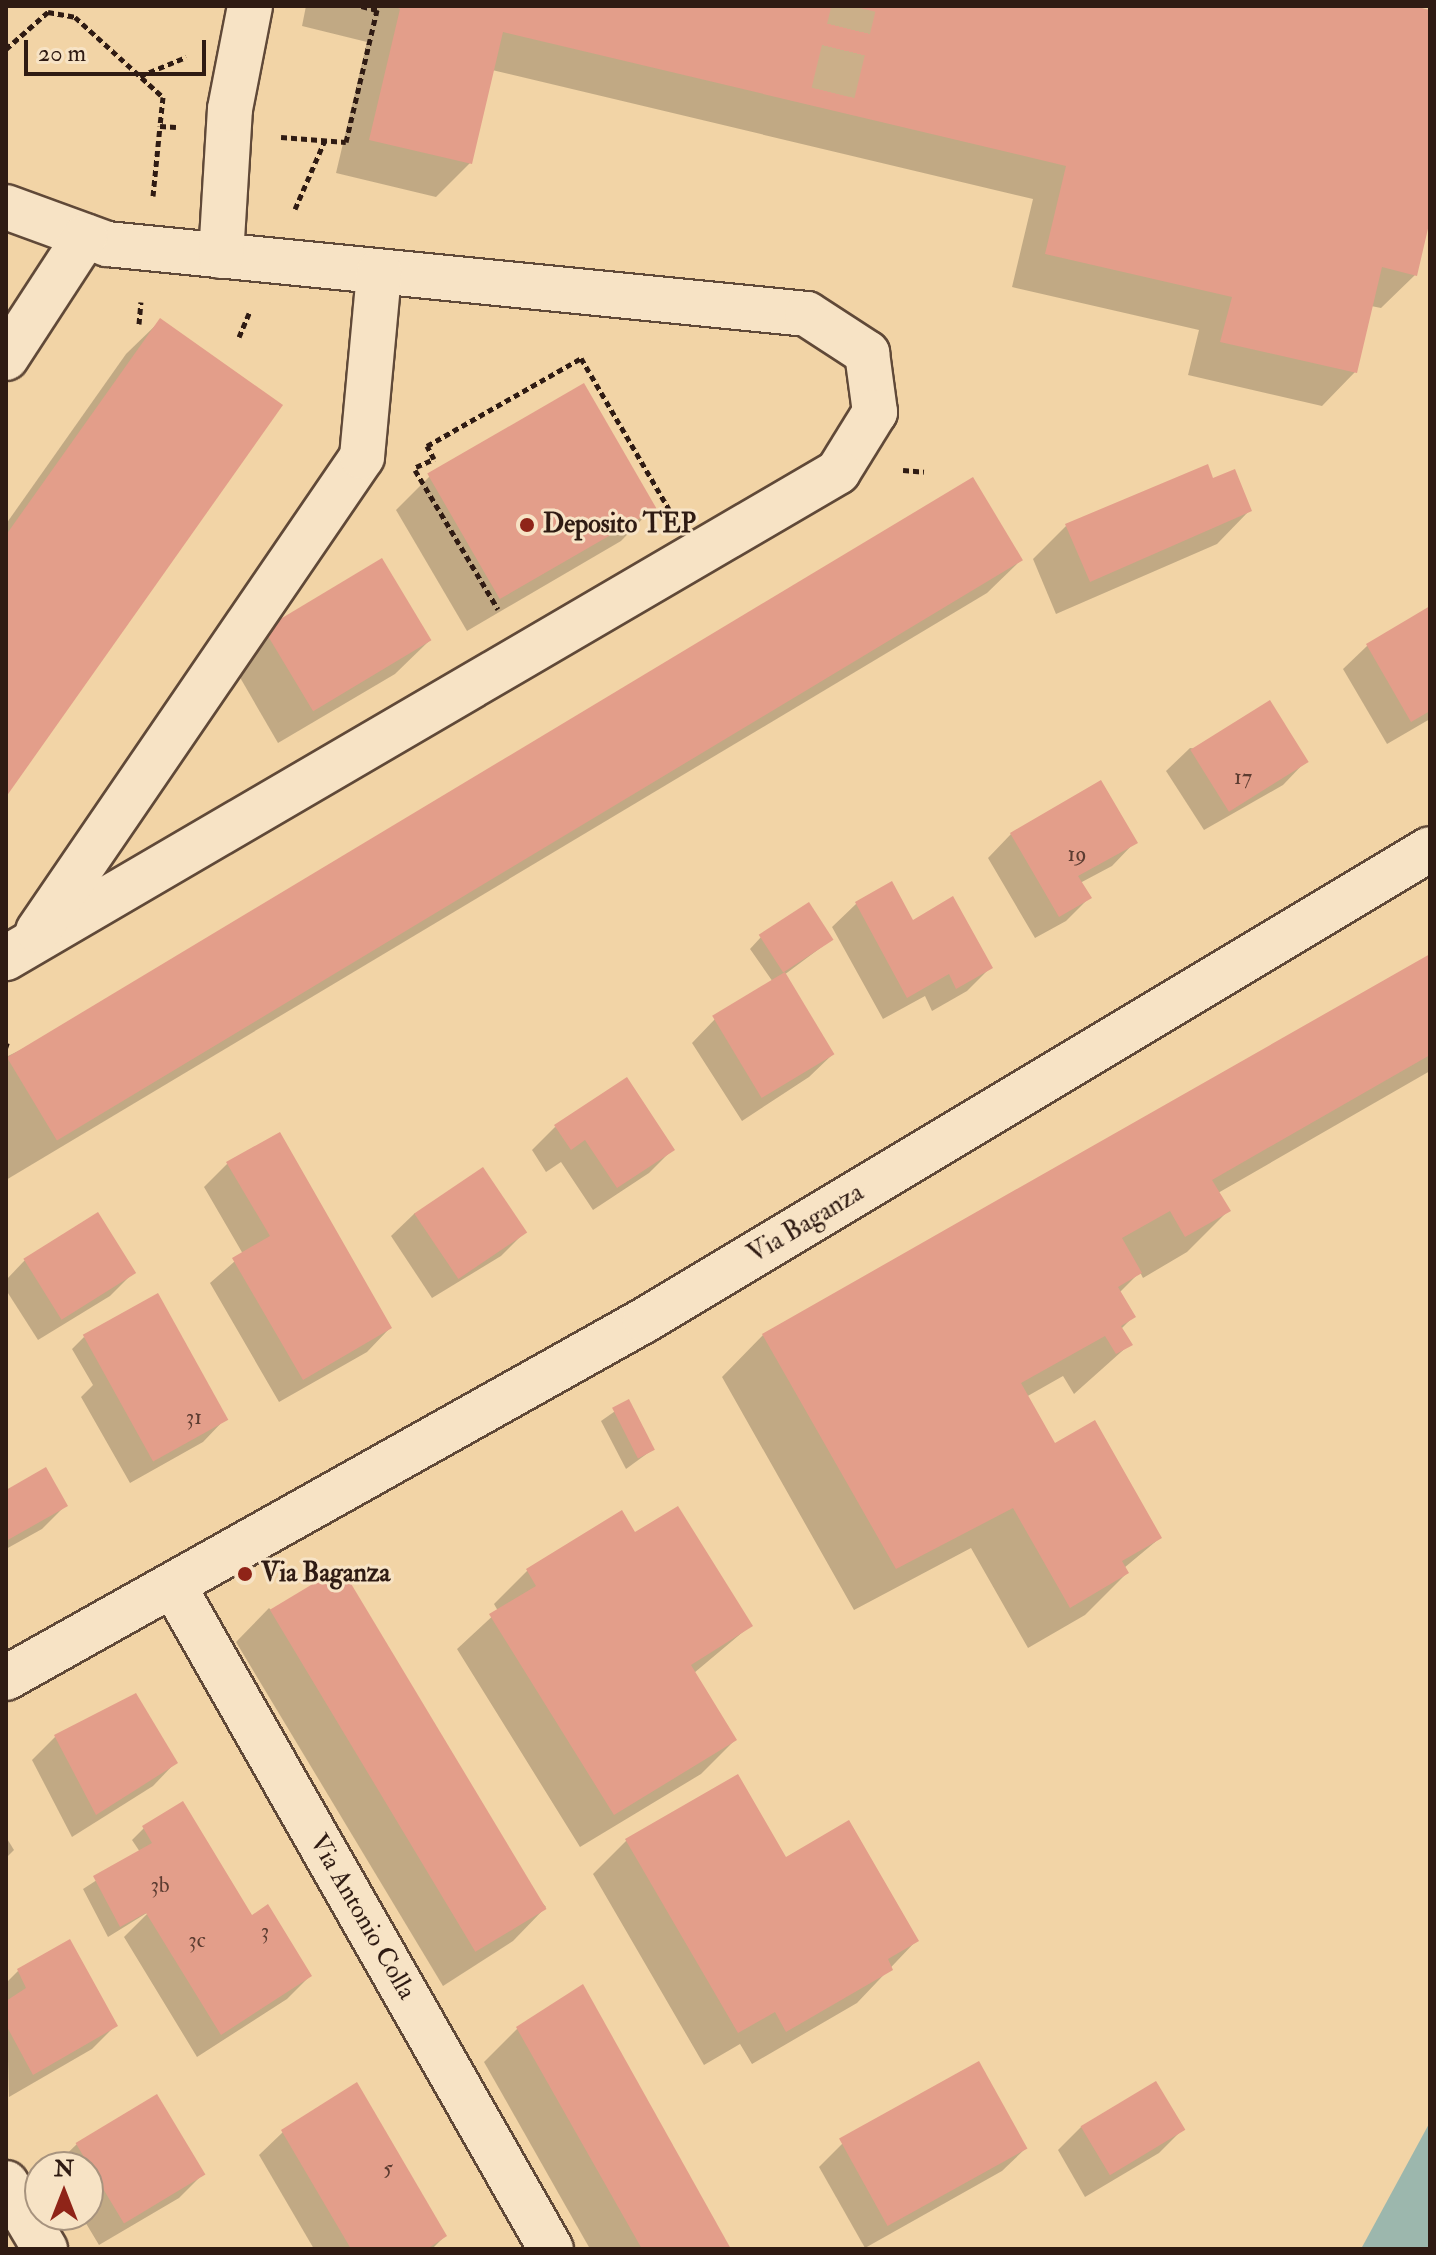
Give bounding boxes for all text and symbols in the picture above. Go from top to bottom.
scale bar [28,24,210,74]
text: 20 m [38,38,86,69]
place label: Deposito TEP [543,509,696,541]
marker: Deposito TEP [518,516,536,534]
house number: 17 [1234,765,1252,791]
house number: 19 [1067,842,1087,868]
street label: Via Baganza [743,1177,869,1271]
house number: 31 [186,1405,202,1431]
place label: Via Baganza [261,1558,390,1590]
marker: Via Baganza [236,1565,254,1583]
street label: Via Antonio Colla [302,1829,422,2005]
house number: 3b [150,1873,170,1899]
house number: 3 [261,1919,269,1945]
house number: 3c [188,1928,206,1954]
north arrow [24,2151,104,2231]
text: N [54,2155,74,2183]
house number: 5 [383,2156,393,2182]

